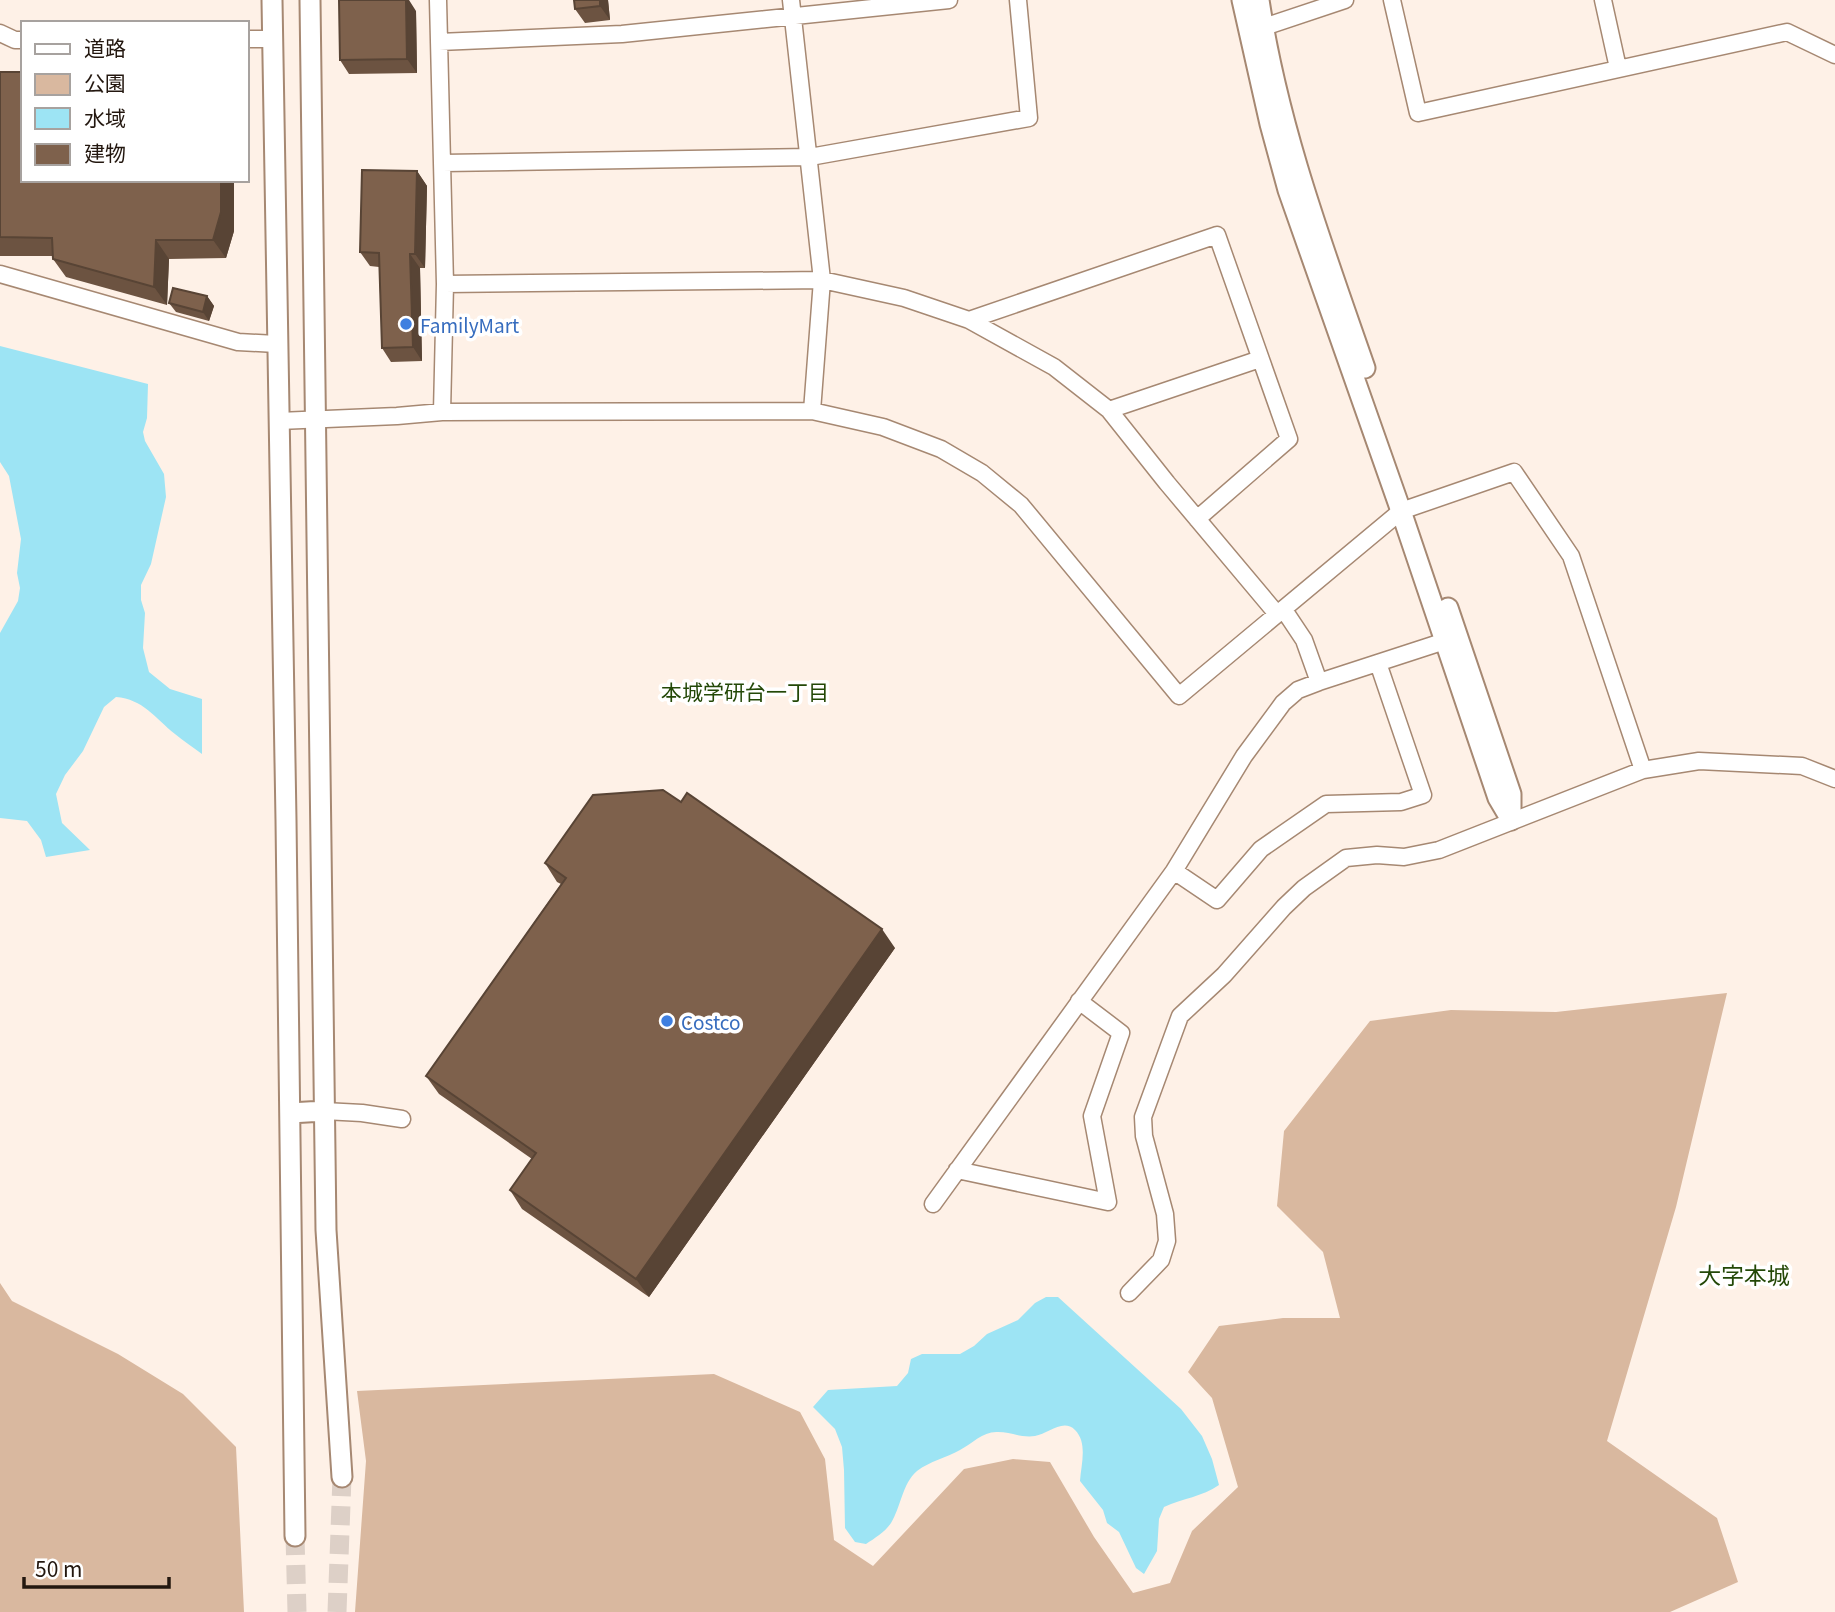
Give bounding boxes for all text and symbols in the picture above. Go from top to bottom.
legend [21,21,248,182]
text: 道路 [84,32,126,62]
text: 公園 [84,67,126,97]
text: 水域 [84,102,126,132]
text: 建物 [84,137,126,167]
place label: FamilyMart [420,311,519,338]
marker: FamilyMart [398,316,414,332]
district label: 本城学研台一丁目 [661,676,829,706]
place label: Costco [681,1008,740,1035]
marker: Costco [659,1013,675,1029]
district label: 大字本城 [1698,1257,1790,1291]
scale bar [24,1546,170,1590]
text: 50 m [35,1553,82,1583]

